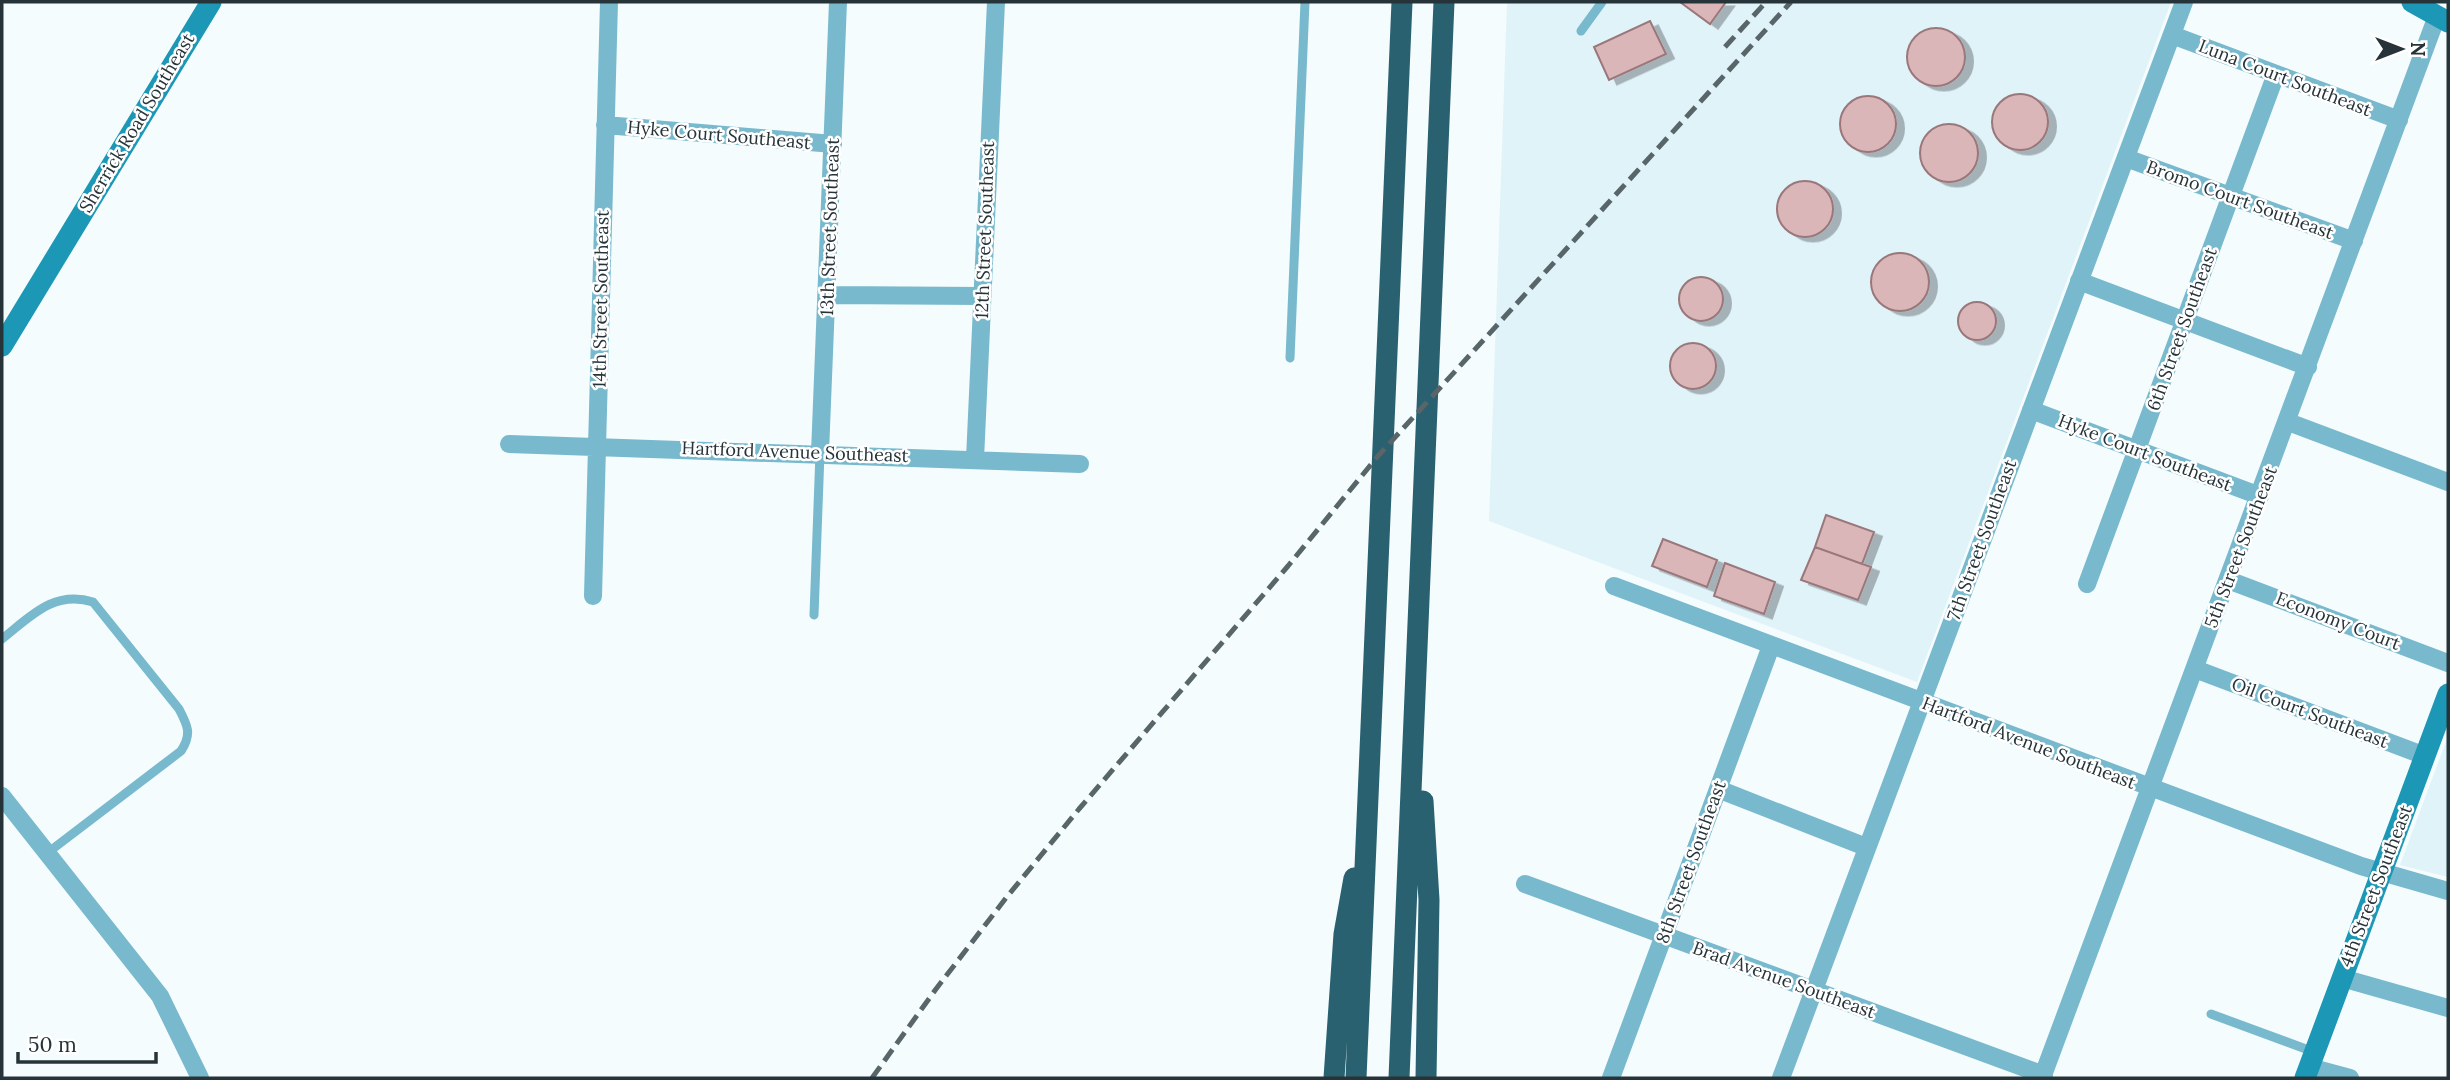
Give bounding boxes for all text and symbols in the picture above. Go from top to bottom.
north arrow [2366,14,2436,84]
street label: Sherrick Road Southeast [74,29,199,217]
street label: Luna Court Southeast [2196,34,2375,121]
text: N [2406,42,2430,57]
street label: Hyke Court Southeast [626,115,812,154]
street label: 13th Street Southeast [815,137,844,317]
street label: 12th Street Southeast [970,141,999,319]
street label: Bromo Court Southeast [2143,155,2337,244]
street label: 14th Street Southeast [587,210,614,388]
street label: 6th Street Southeast [2141,244,2222,414]
street label: Hyke Court Southeast [2055,409,2235,496]
street label: Hartford Avenue Southeast [681,436,909,467]
street label: 7th Street Southeast [1942,456,2021,624]
street label: 5th Street Southeast [2199,463,2282,631]
street label: Economy Court [2273,586,2404,655]
street label: Oil Court Southeast [2229,672,2392,753]
street label: Hartford Avenue Southeast [1919,691,2139,794]
street label: 8th Street Southeast [1650,777,1731,947]
street label: 4th Street Southeast [2334,802,2417,970]
street label: Brad Avenue Southeast [1690,936,1879,1023]
scale bar [18,1020,156,1064]
text: 50 m [28,1031,77,1058]

